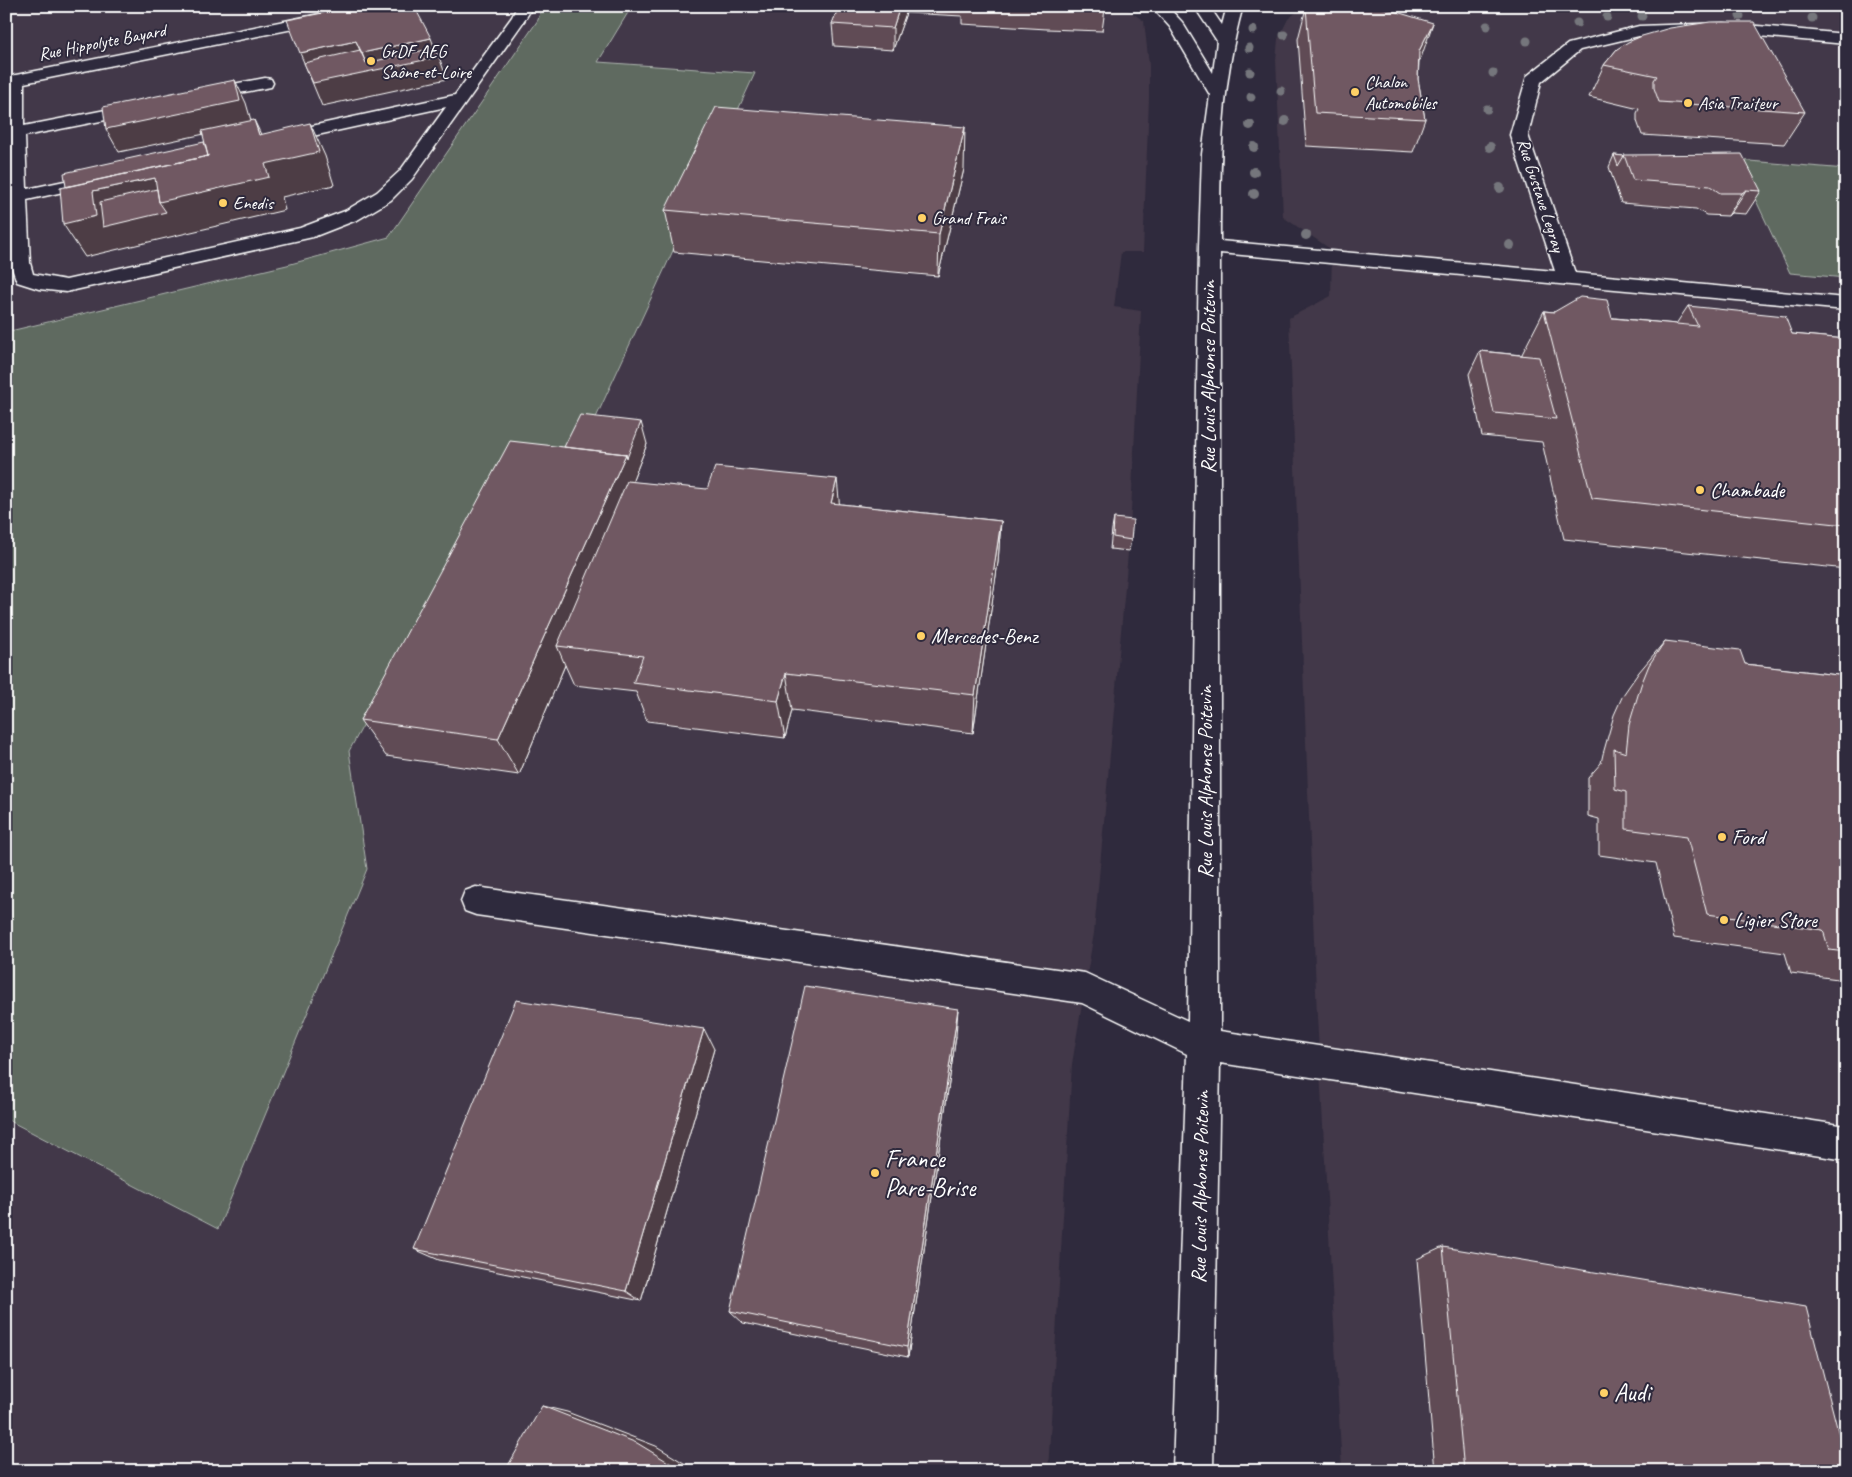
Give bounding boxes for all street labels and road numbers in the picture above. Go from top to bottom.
street label: Rue Hippolyte Bayard [37,18,170,65]
street label: Rue Gustave Legray [1512,135,1570,256]
street label: Rue Louis Alphonse Poitevin [1195,279,1221,473]
street label: Rue Louis Alphonse Poitevin [1192,684,1218,878]
street label: Rue Louis Alphonse Poitevin [1185,1089,1215,1284]

